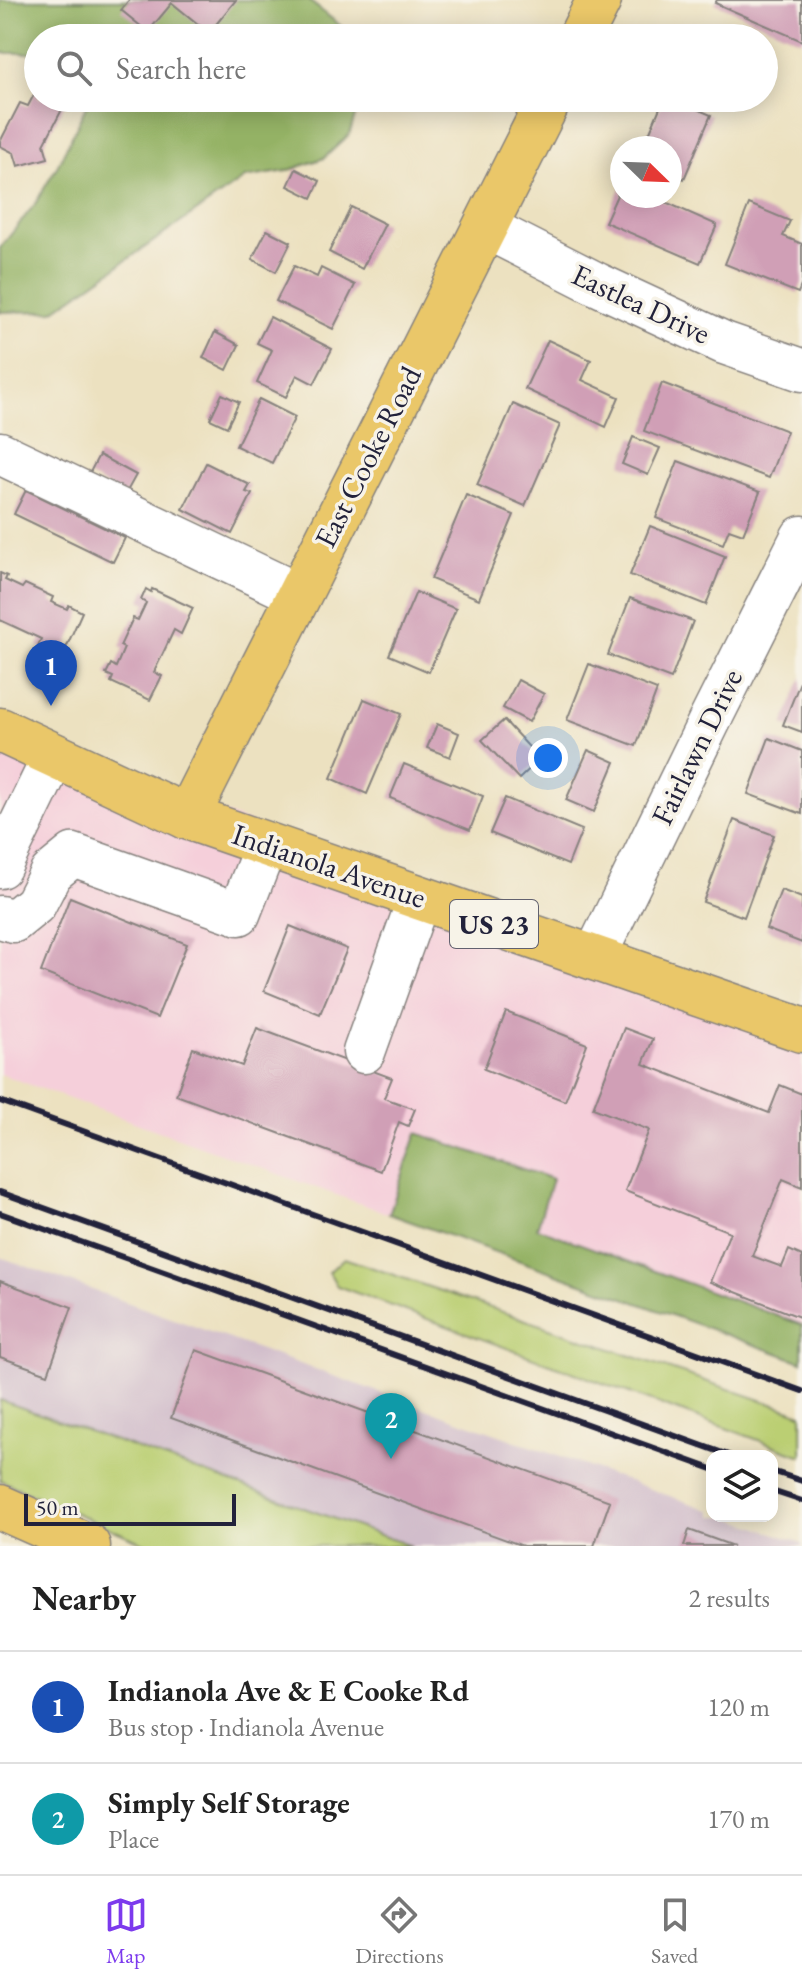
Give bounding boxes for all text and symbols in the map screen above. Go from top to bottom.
search box [24,24,778,112]
icon: search [52,46,96,90]
text: Search here [116,49,246,88]
north arrow [610,136,682,208]
street label: Eastlea Drive [566,255,717,353]
street label: East Cooke Road [305,359,430,554]
pin: 1 [25,640,77,706]
street label: Fairlawn Drive [642,662,751,831]
your location [528,738,568,778]
street label: Indianola Avenue [227,814,431,917]
road number: US 23 [450,900,538,948]
pin: 2 [365,1393,417,1459]
map controls [706,1450,778,1522]
button: layers [706,1450,778,1522]
scale bar [24,1490,236,1526]
text: 50 m [36,1493,79,1522]
text: Nearby [32,1576,136,1620]
text: 2 results [689,1581,770,1615]
text: Indianola Ave & E Cooke Rd [108,1671,469,1710]
text: 1 [51,1690,65,1724]
text: 120 m [707,1690,770,1724]
text: Bus stop · Indianola Avenue [108,1710,384,1744]
text: Simply Self Storage [108,1783,350,1822]
text: 2 [51,1802,65,1836]
text: 170 m [707,1802,770,1836]
text: Place [108,1822,159,1856]
tab: Map [104,1893,148,1970]
tab: Directions [355,1893,444,1970]
tab: Saved [651,1893,698,1970]

